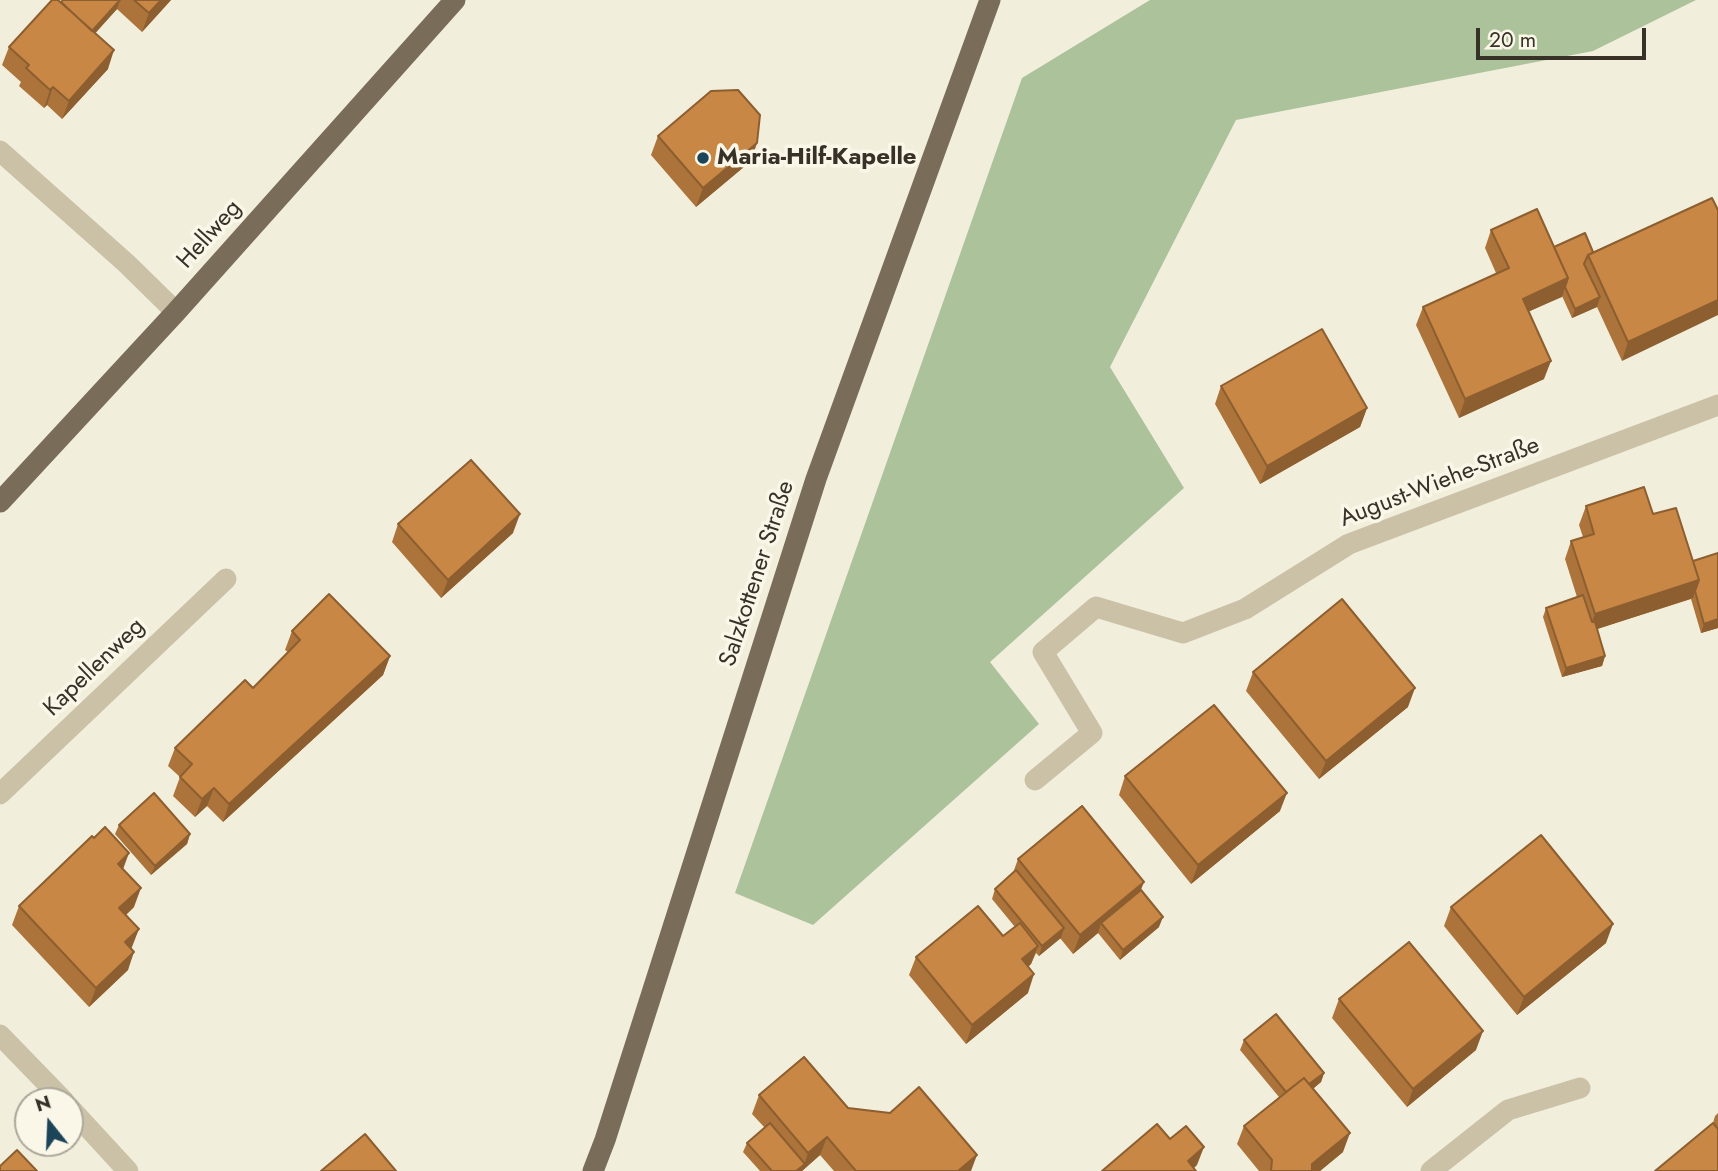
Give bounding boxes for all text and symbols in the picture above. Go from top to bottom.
scale bar [1480,14,1650,58]
text: 20 m [1489,25,1536,55]
place label: Maria-Hilf-Kapelle [717,144,917,172]
marker: Maria-Hilf-Kapelle [695,150,711,166]
street label: Hellweg [172,195,248,275]
street label: August-Wiehe-Straße [1336,432,1544,534]
street label: Salzkottener Straße [714,478,802,670]
street label: Kapellenweg [39,613,151,723]
north arrow [14,1087,84,1157]
text: N [32,1088,54,1119]

